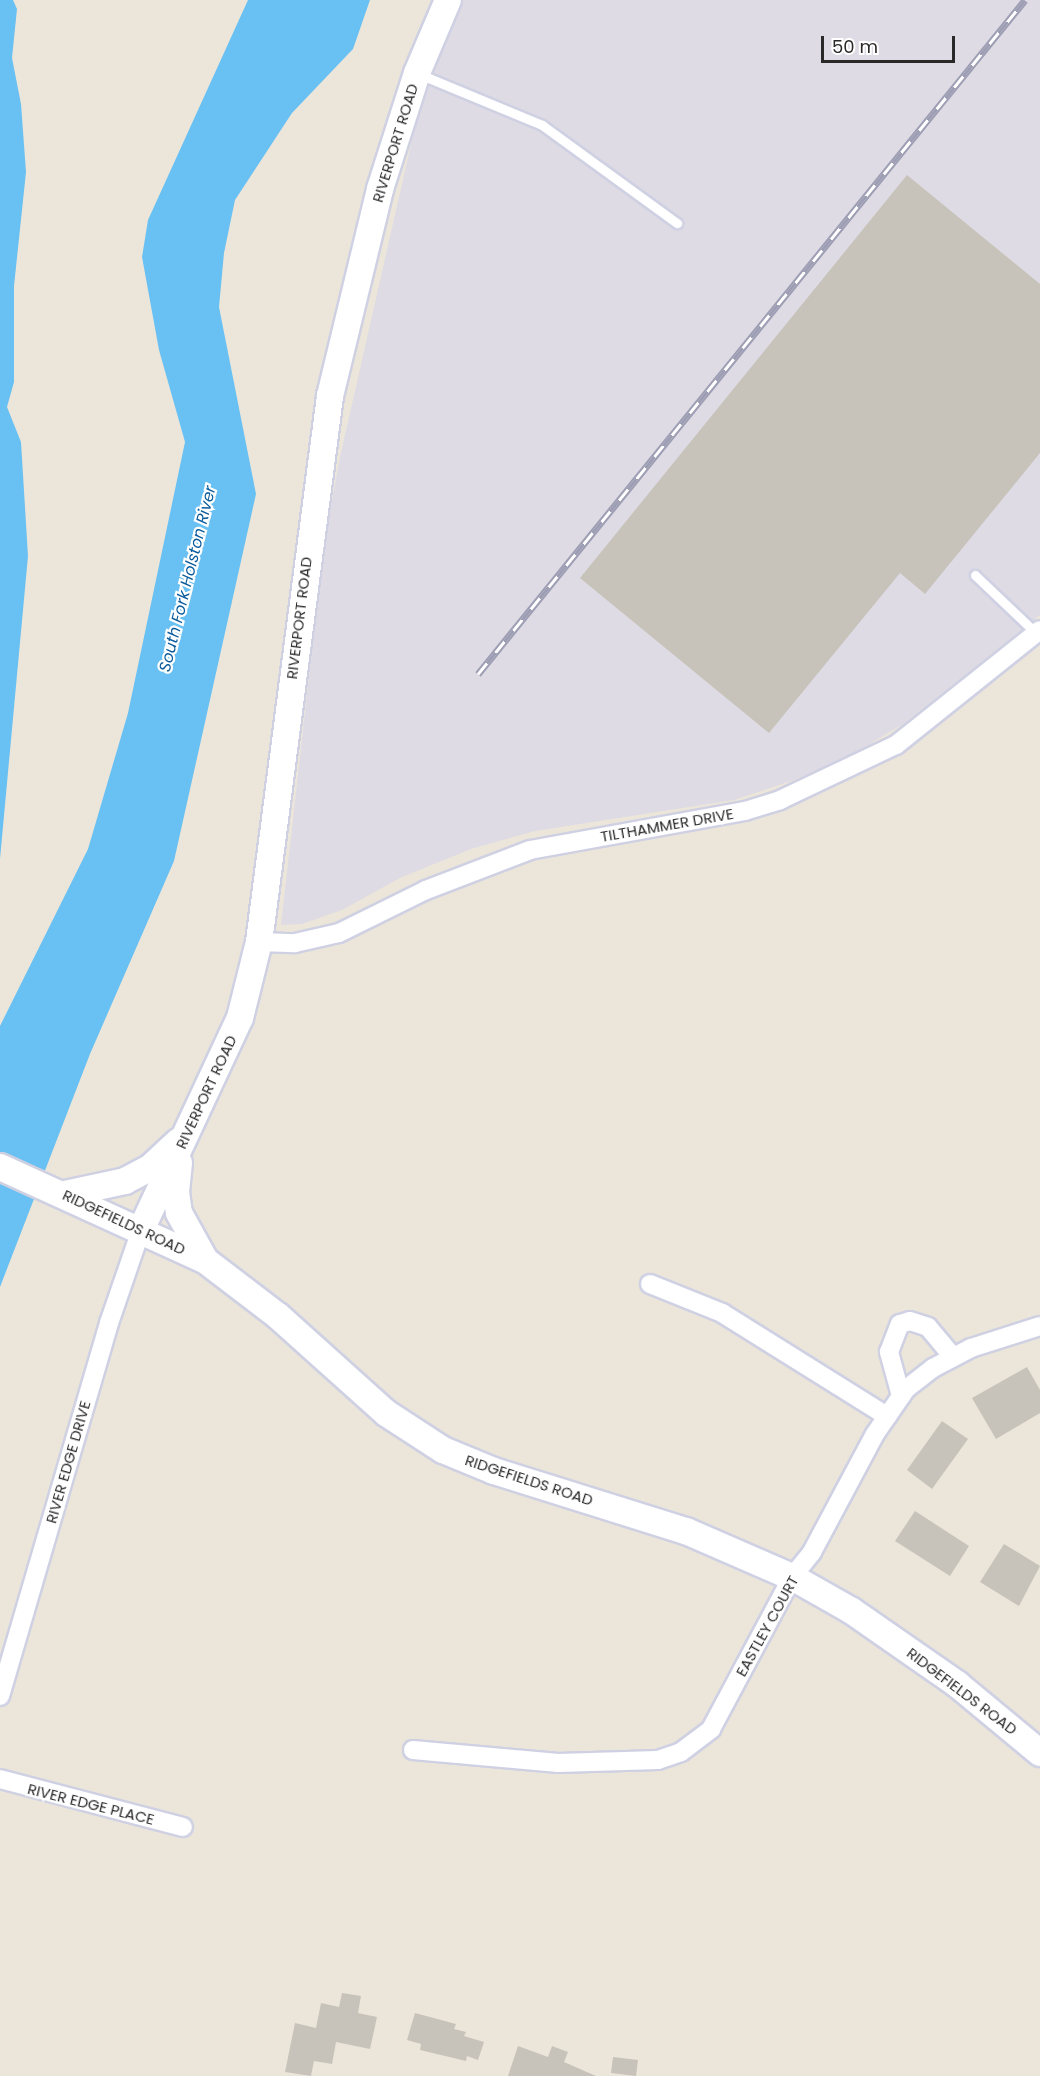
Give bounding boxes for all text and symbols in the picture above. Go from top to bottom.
scale bar [824,24,958,62]
text: 50 m [832,34,878,59]
street label: RIVERPORT ROAD [368,82,422,204]
water label: South Fork Holston River [156,484,220,674]
street label: RIVERPORT ROAD [283,556,315,680]
street label: TILTHAMMER DRIVE [599,804,735,846]
street label: RIVERPORT ROAD [172,1032,240,1152]
street label: RIDGEFIELDS ROAD [60,1186,188,1258]
street label: RIVER EDGE DRIVE [42,1399,94,1525]
street label: RIDGEFIELDS ROAD [463,1451,595,1509]
street label: EASTLEY COURT [732,1572,802,1680]
street label: RIDGEFIELDS ROAD [903,1644,1021,1738]
street label: RIVER EDGE PLACE [26,1780,156,1828]

